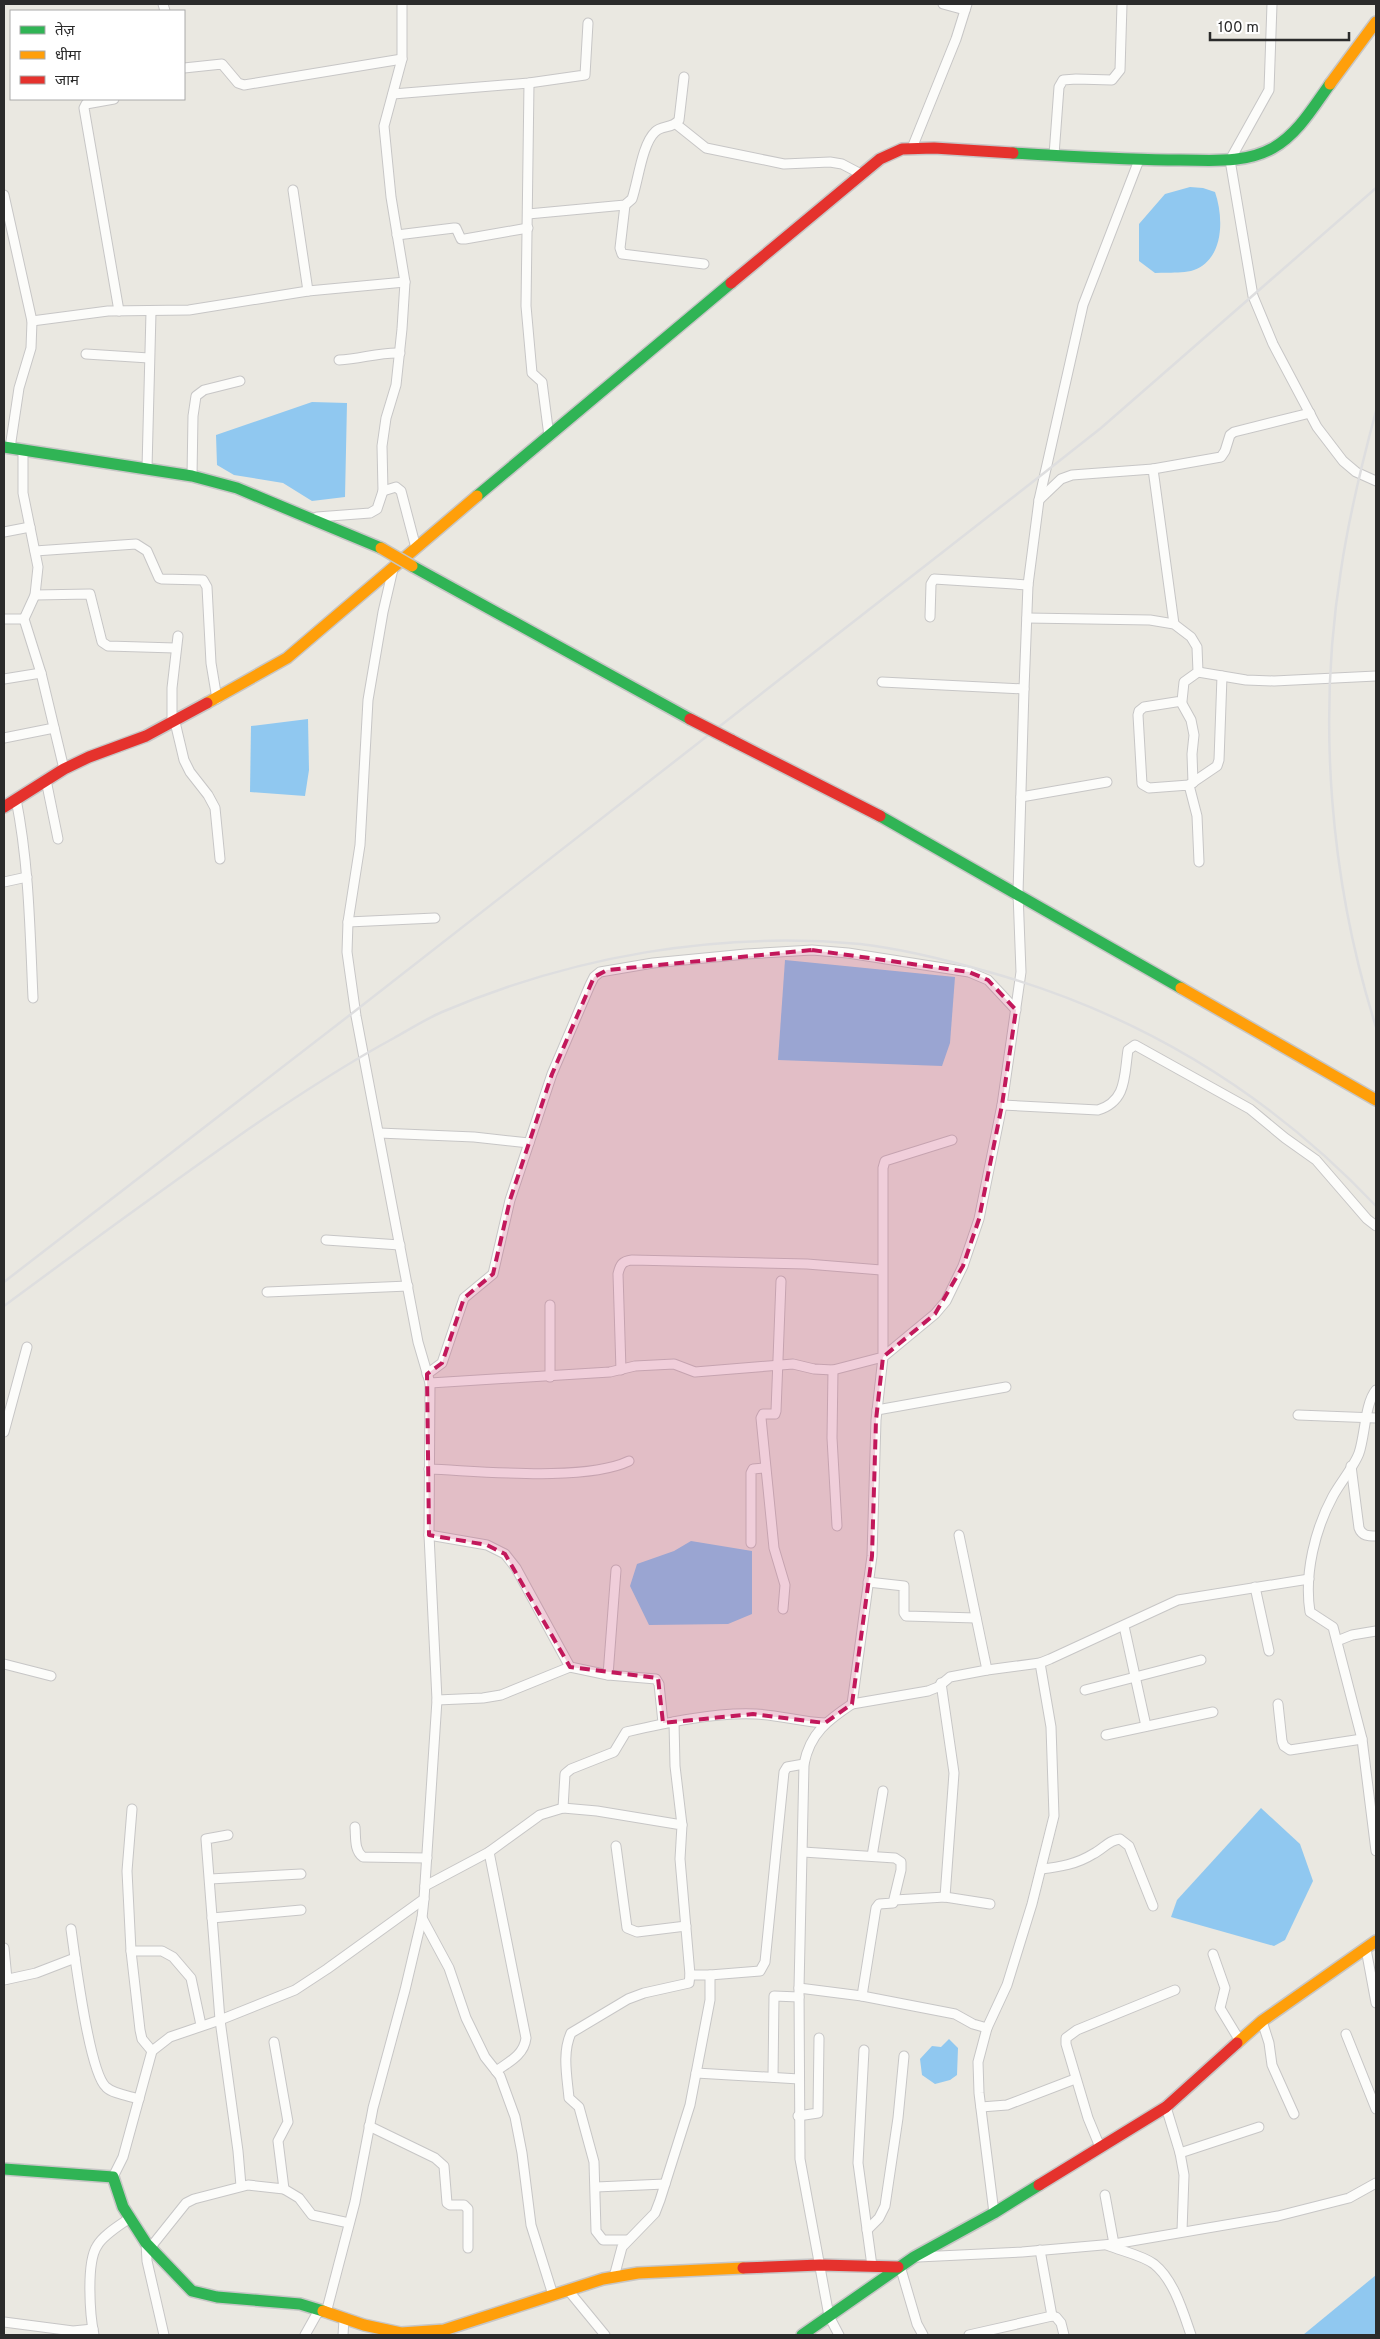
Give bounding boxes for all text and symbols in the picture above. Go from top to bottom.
legend [10,10,185,100]
scale bar [1210,10,1349,42]
text: 100 m [1218,19,1259,38]
text: तेज़ [55,21,76,41]
text: धीमा [55,47,82,66]
text: जाम [55,72,80,91]

